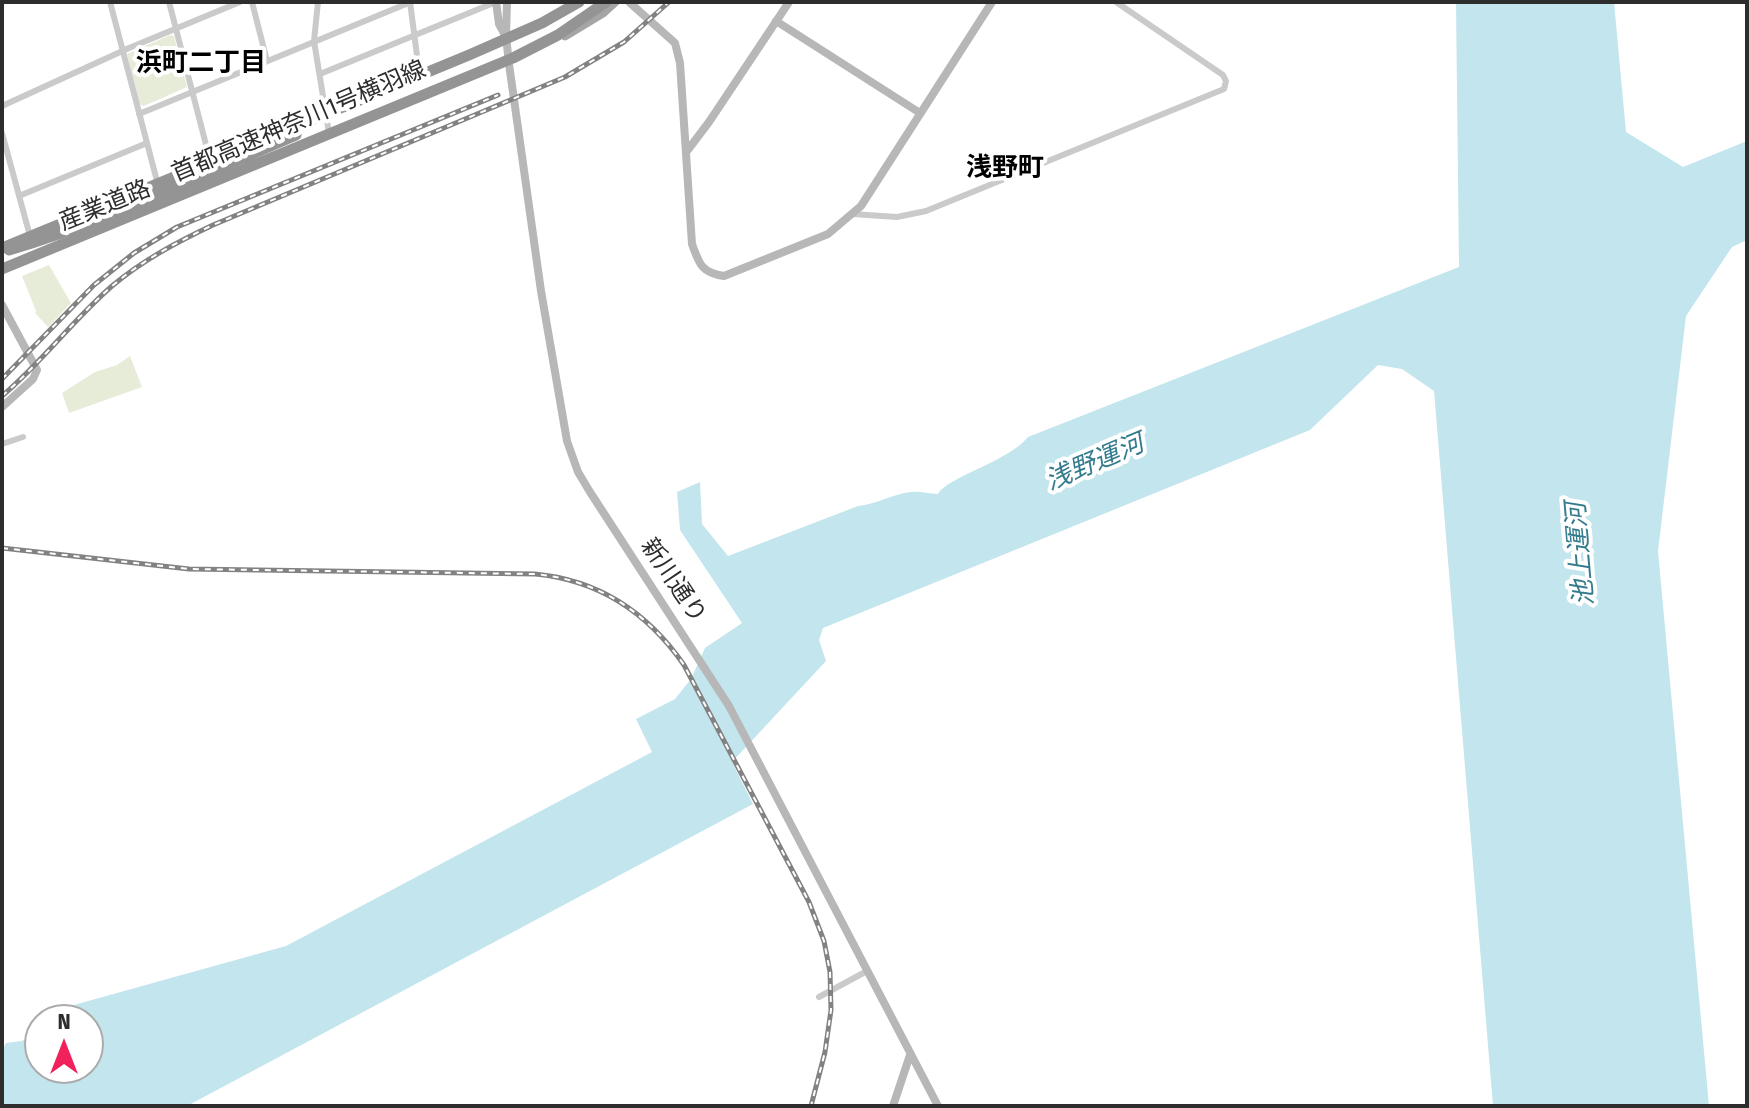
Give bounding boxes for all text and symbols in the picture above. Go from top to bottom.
district label: 浜町二丁目 [136,48,266,80]
street label: 首都高速神奈川1号横羽線 [168,55,430,189]
district label: 浅野町 [966,153,1044,185]
street label: 産業道路 [55,175,155,237]
water label: 浅野運河 [1041,428,1149,498]
water label: 池上運河 [1561,501,1601,607]
street label: 新川通り [634,533,712,629]
north arrow [24,1004,104,1084]
text: N [57,1008,71,1035]

